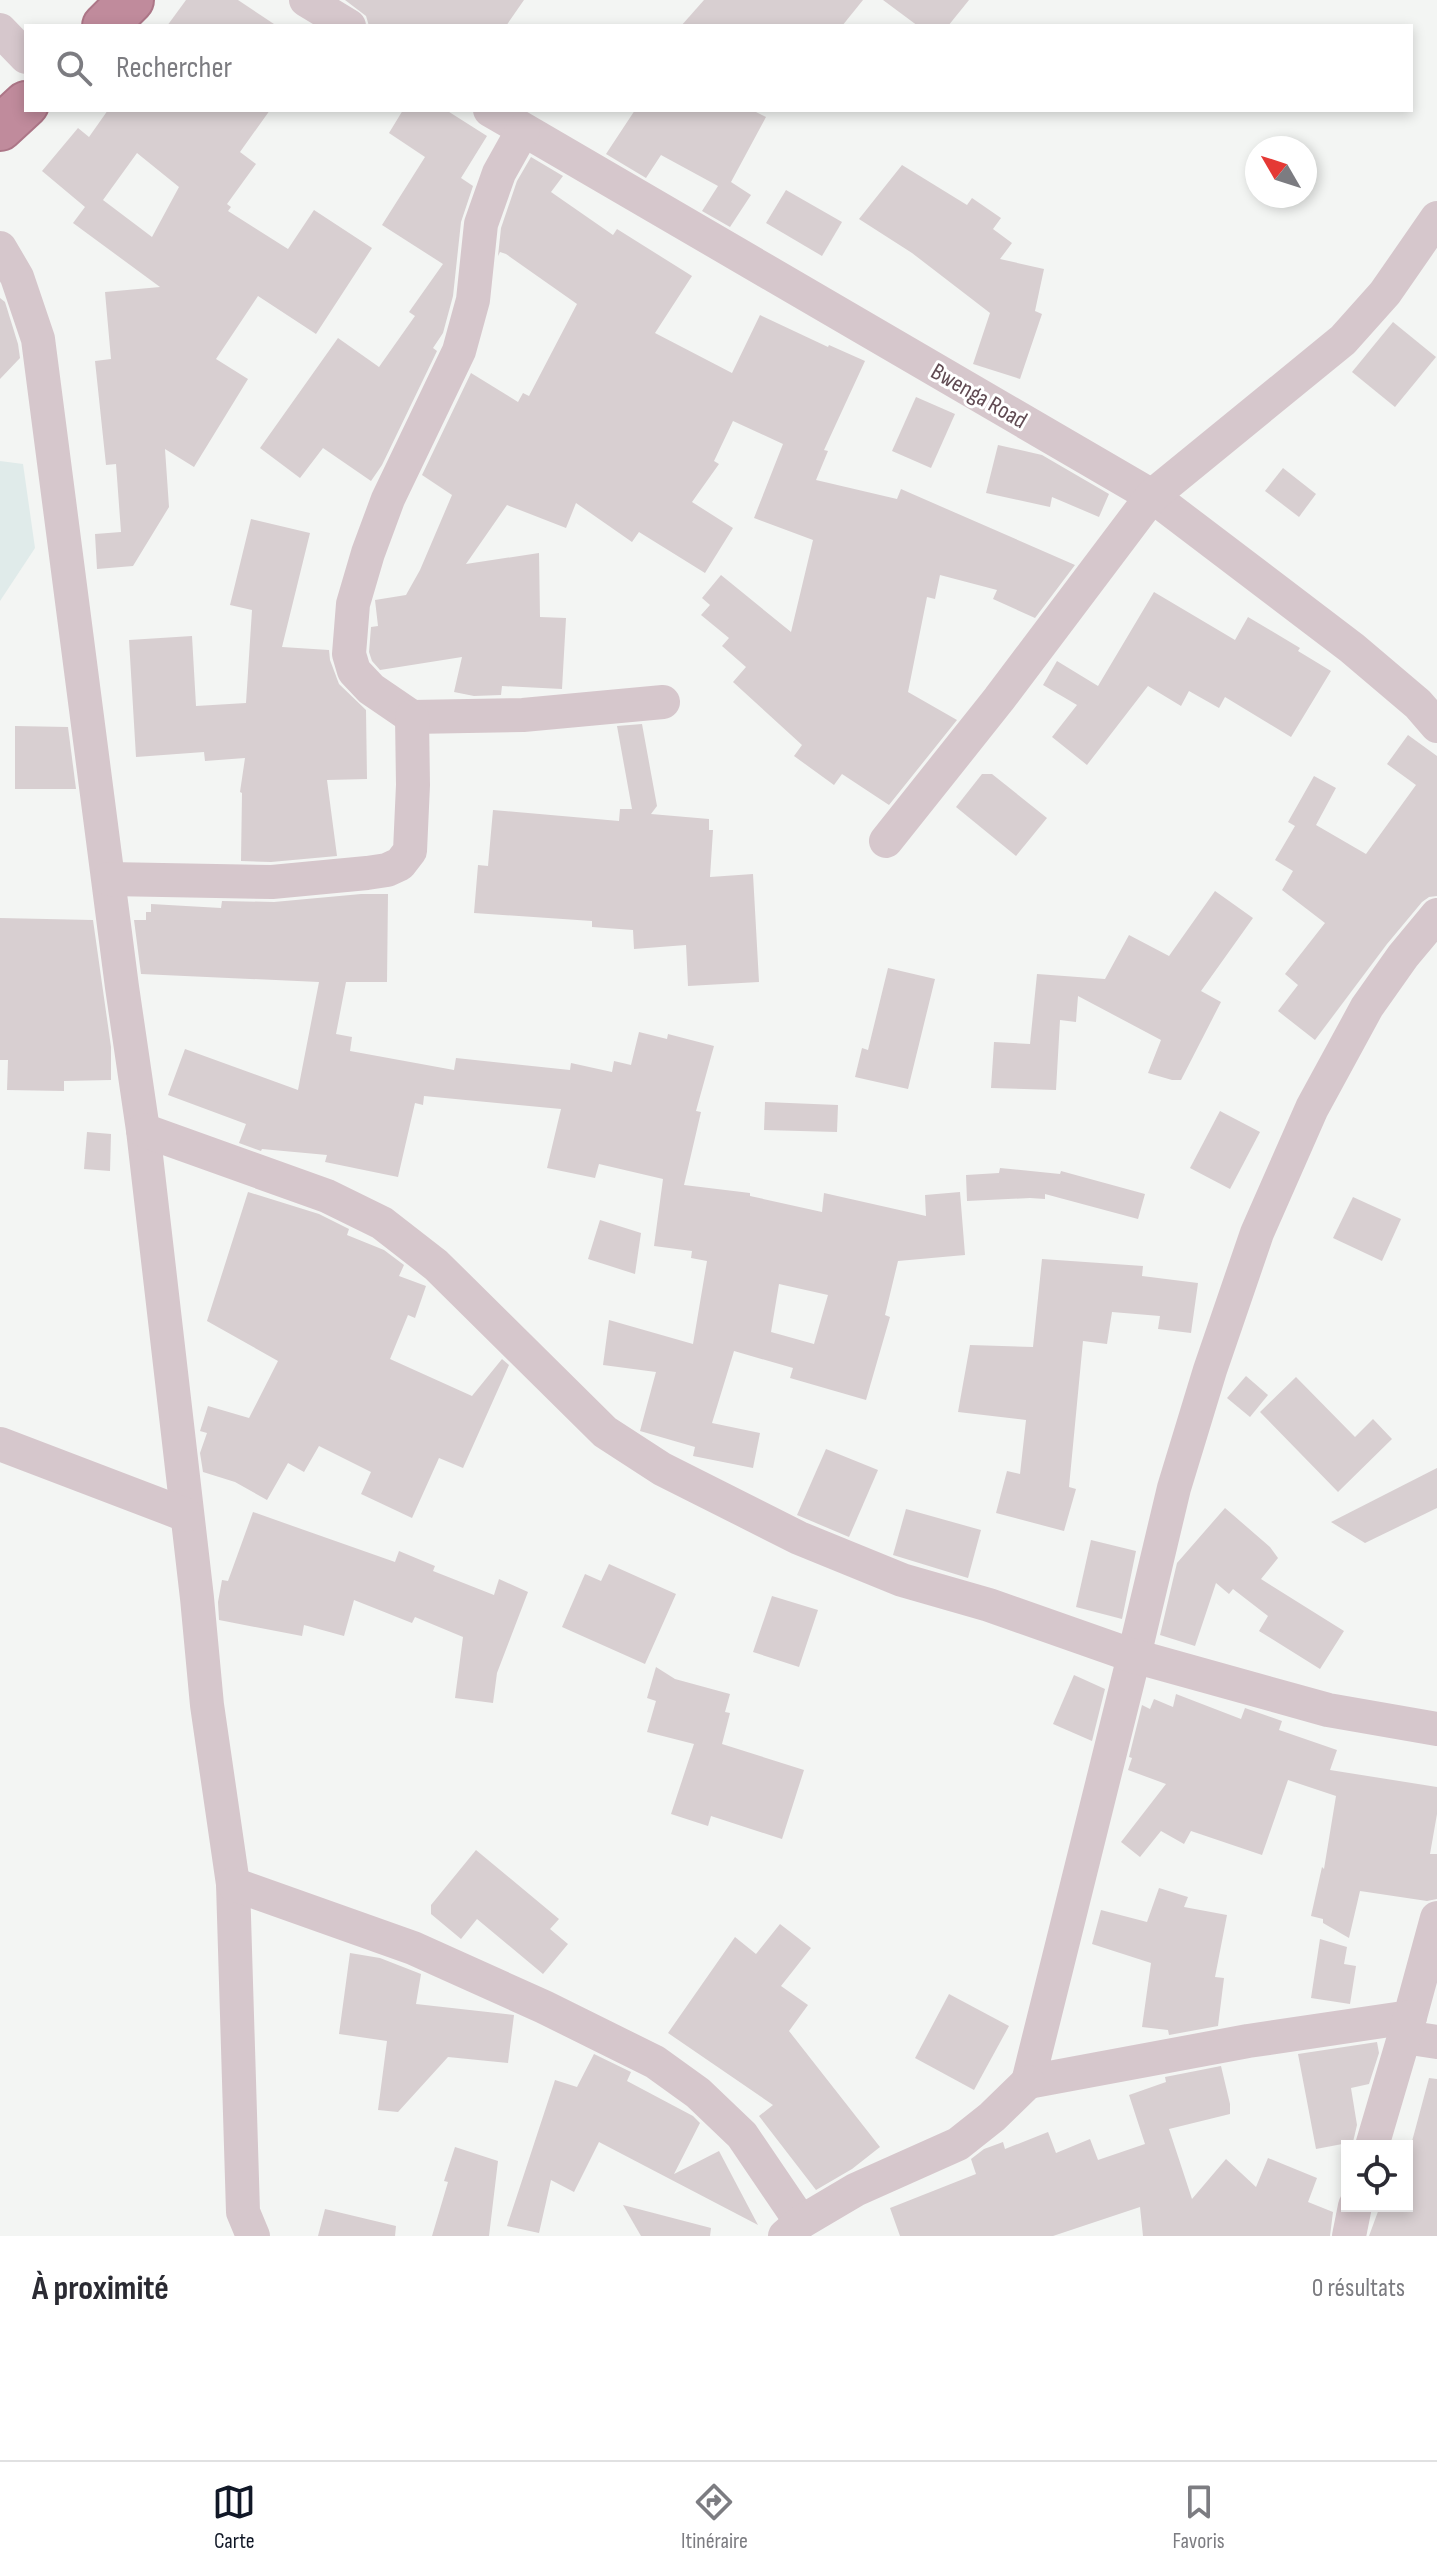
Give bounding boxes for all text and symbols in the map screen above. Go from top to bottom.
search box [24,24,1413,112]
icon: search [52,46,96,90]
text: Rechercher [116,50,232,86]
north arrow [1245,136,1317,208]
street label: Bwenga Road [926,357,1032,435]
map controls [1341,2140,1413,2212]
button: locate [1341,2140,1413,2212]
text: À proximité [32,2268,169,2309]
text: 0 résultats [1312,2273,1405,2304]
tab: Carte [212,2480,256,2555]
tab: Itinéraire [681,2480,748,2555]
tab: Favoris [1173,2480,1225,2555]

